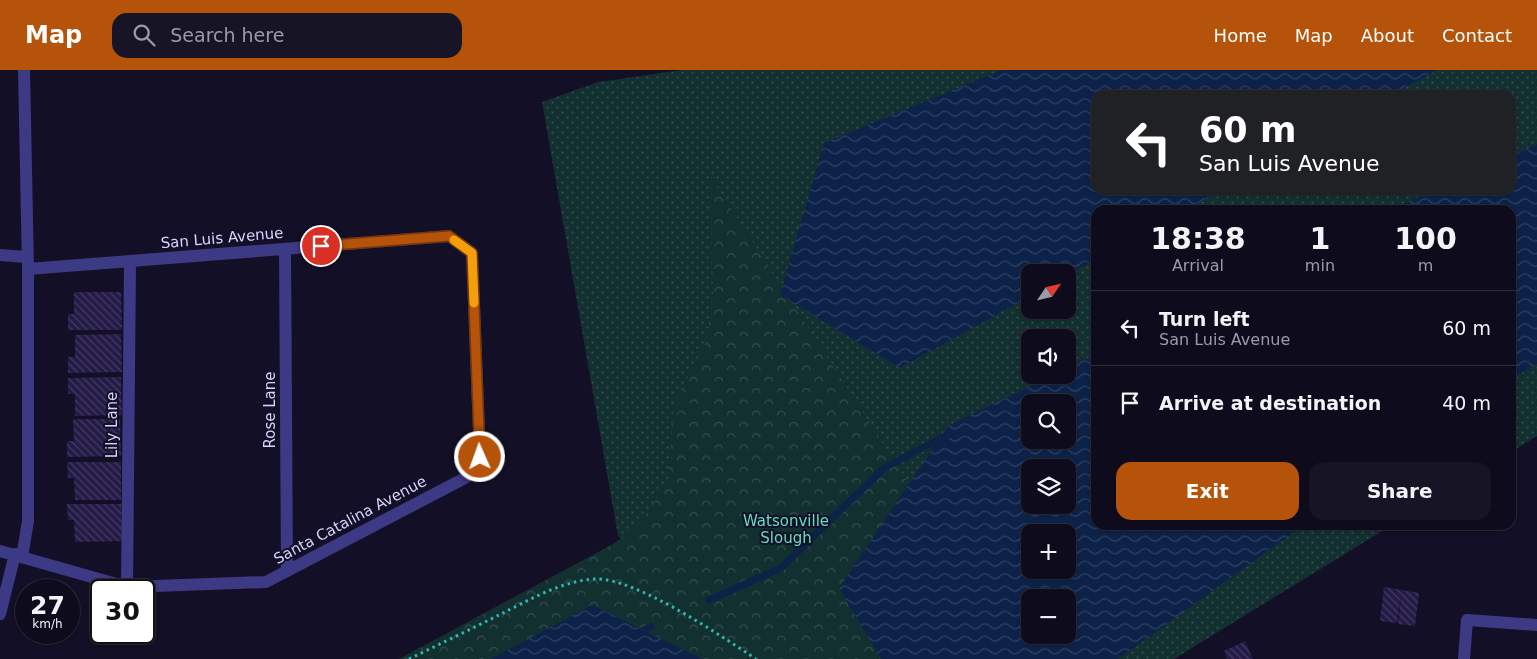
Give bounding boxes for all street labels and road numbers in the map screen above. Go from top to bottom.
street label: San Luis Avenue [160,224,284,252]
street label: Rose Lane [261,371,279,449]
street label: Lily Lane [103,392,121,458]
street label: Santa Catalina Avenue [271,472,429,568]

